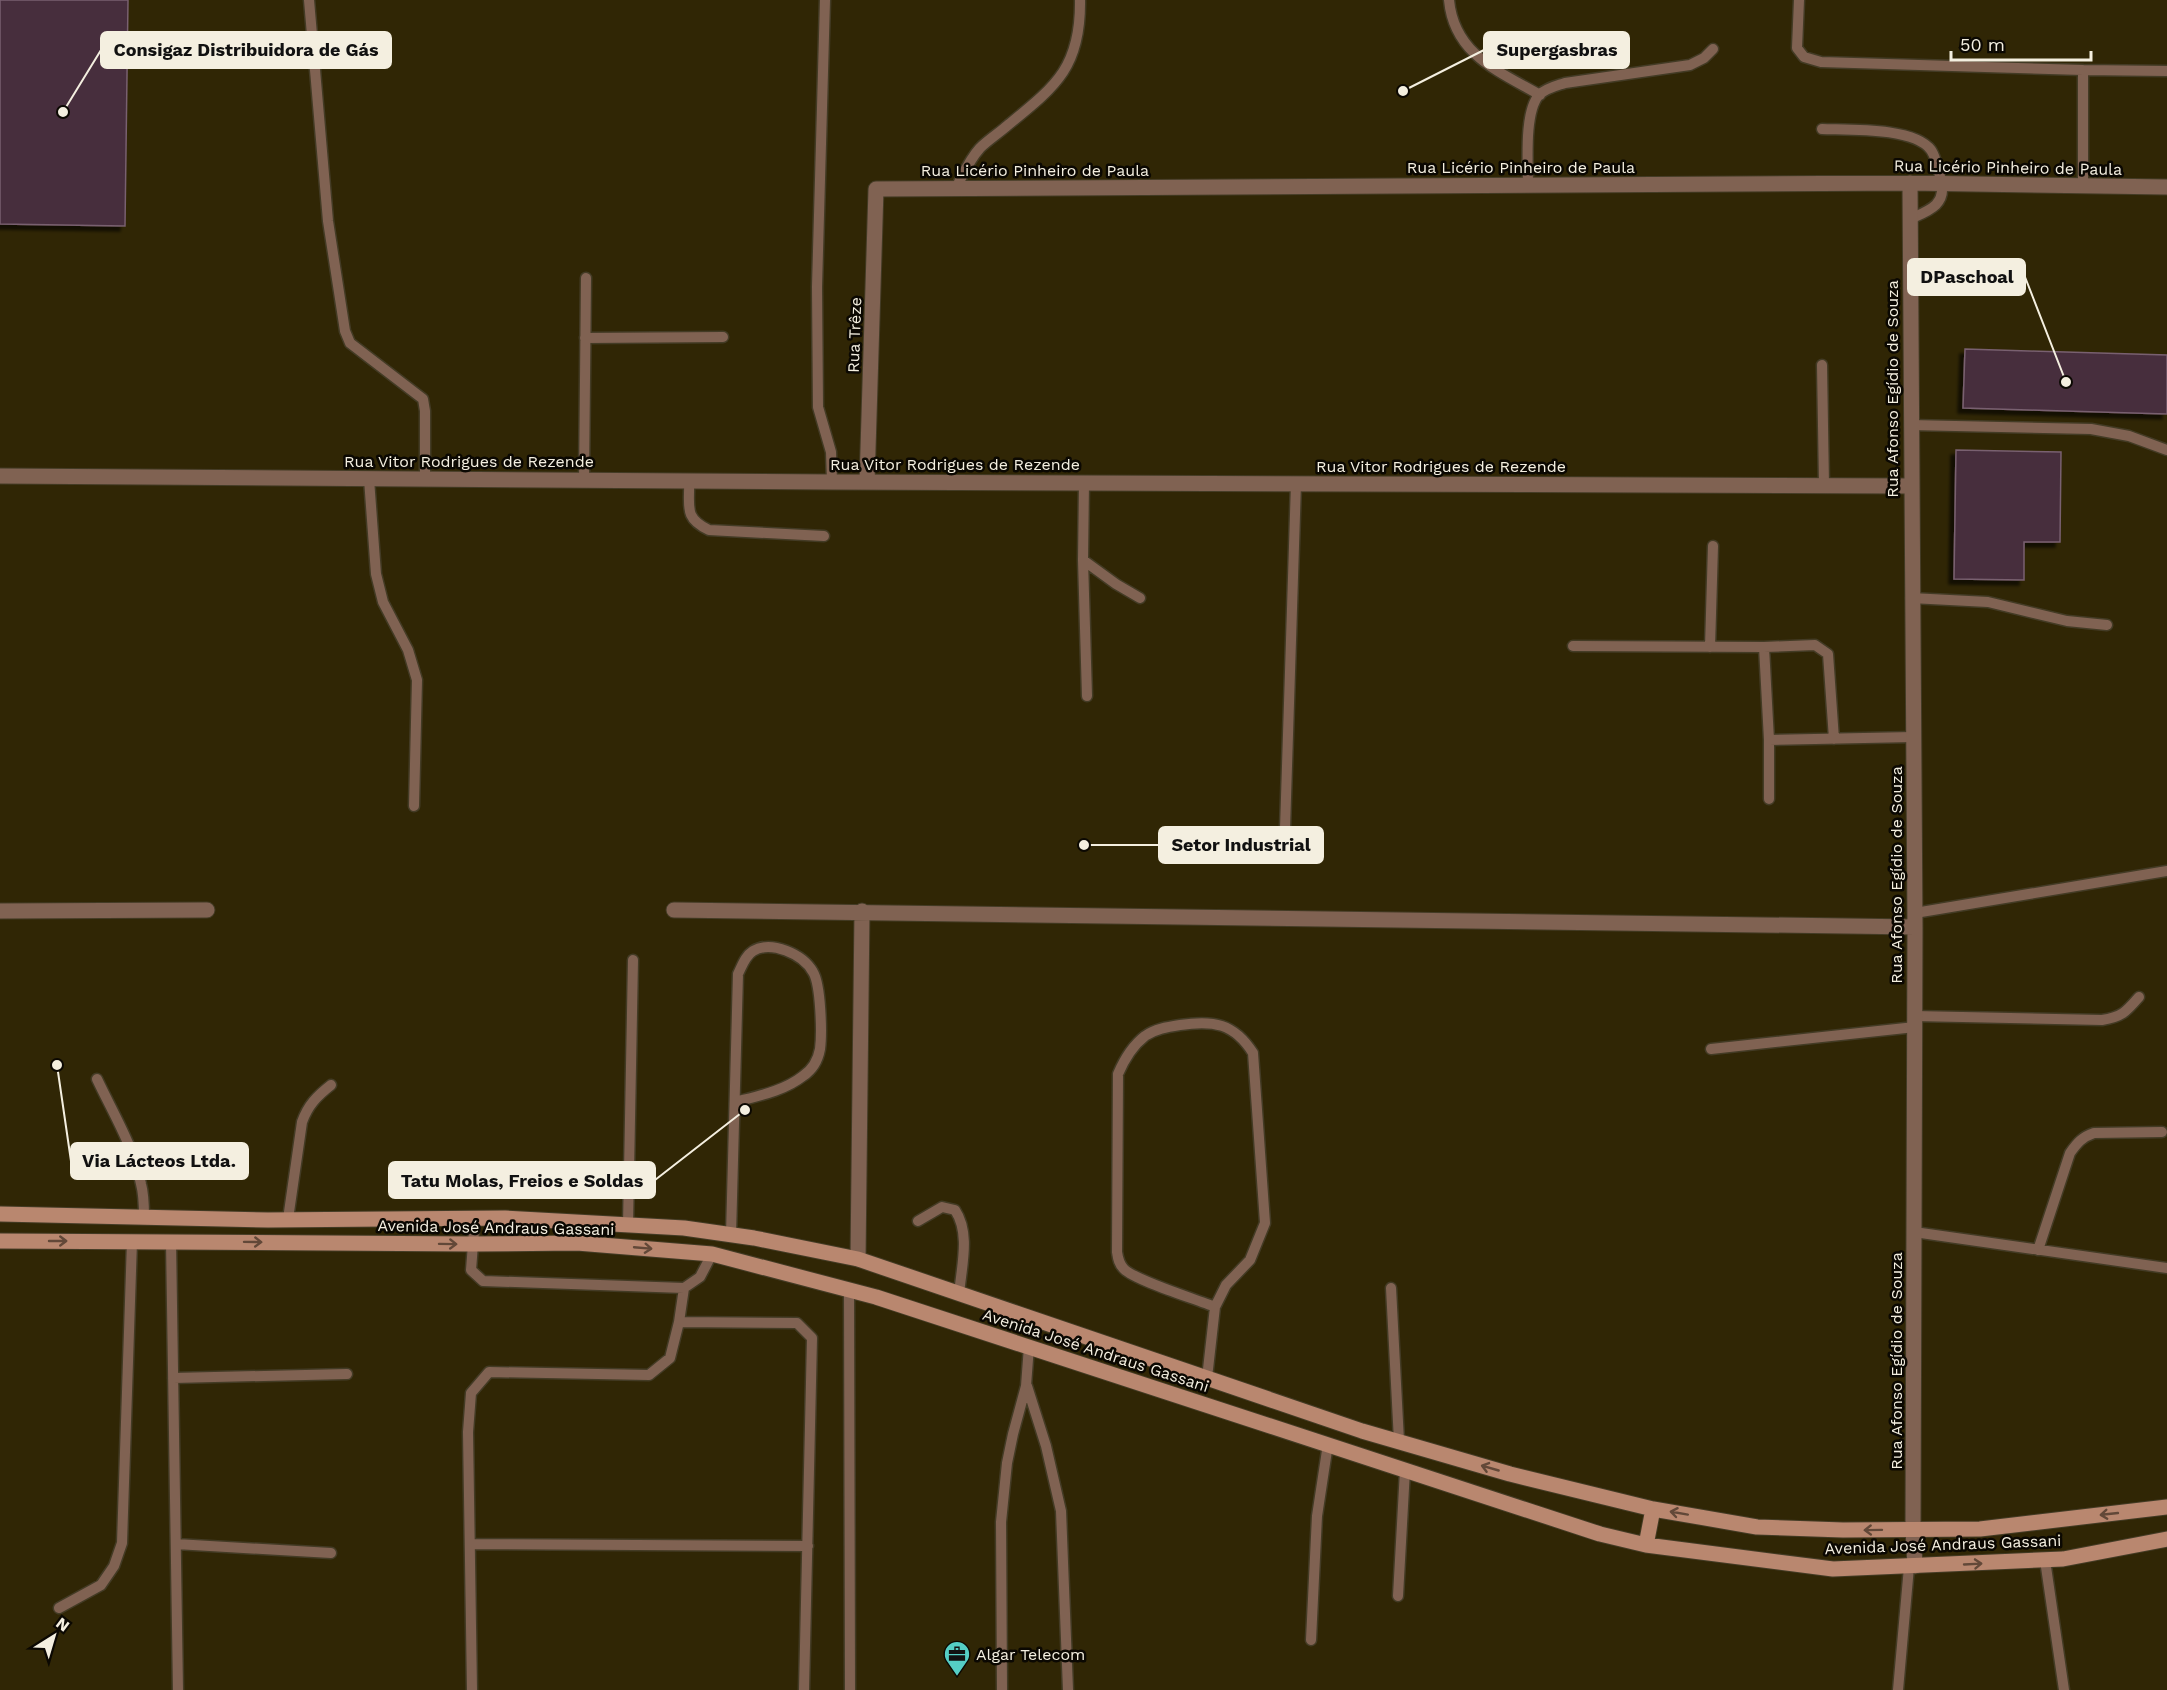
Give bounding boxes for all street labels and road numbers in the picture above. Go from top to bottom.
street label: Rua Licério Pinheiro de Paula [1894,156,2122,179]
street label: Rua Licério Pinheiro de Paula [1407,158,1635,177]
street label: Rua Licério Pinheiro de Paula [921,161,1149,180]
street label: Rua Afonso Egídio de Souza [1883,280,1902,498]
street label: Rua Trêze [844,297,865,373]
street label: Rua Vitor Rodrigues de Rezende [344,452,594,471]
street label: Rua Vitor Rodrigues de Rezende [830,455,1080,474]
street label: Rua Vitor Rodrigues de Rezende [1316,457,1566,476]
street label: Rua Afonso Egídio de Souza [1887,766,1906,984]
street label: Avenida José Andraus Gassani [377,1216,615,1239]
street label: Rua Afonso Egídio de Souza [1887,1252,1906,1470]
street label: Avenida José Andraus Gassani [980,1305,1211,1396]
street label: Avenida José Andraus Gassani [1824,1531,2062,1558]

